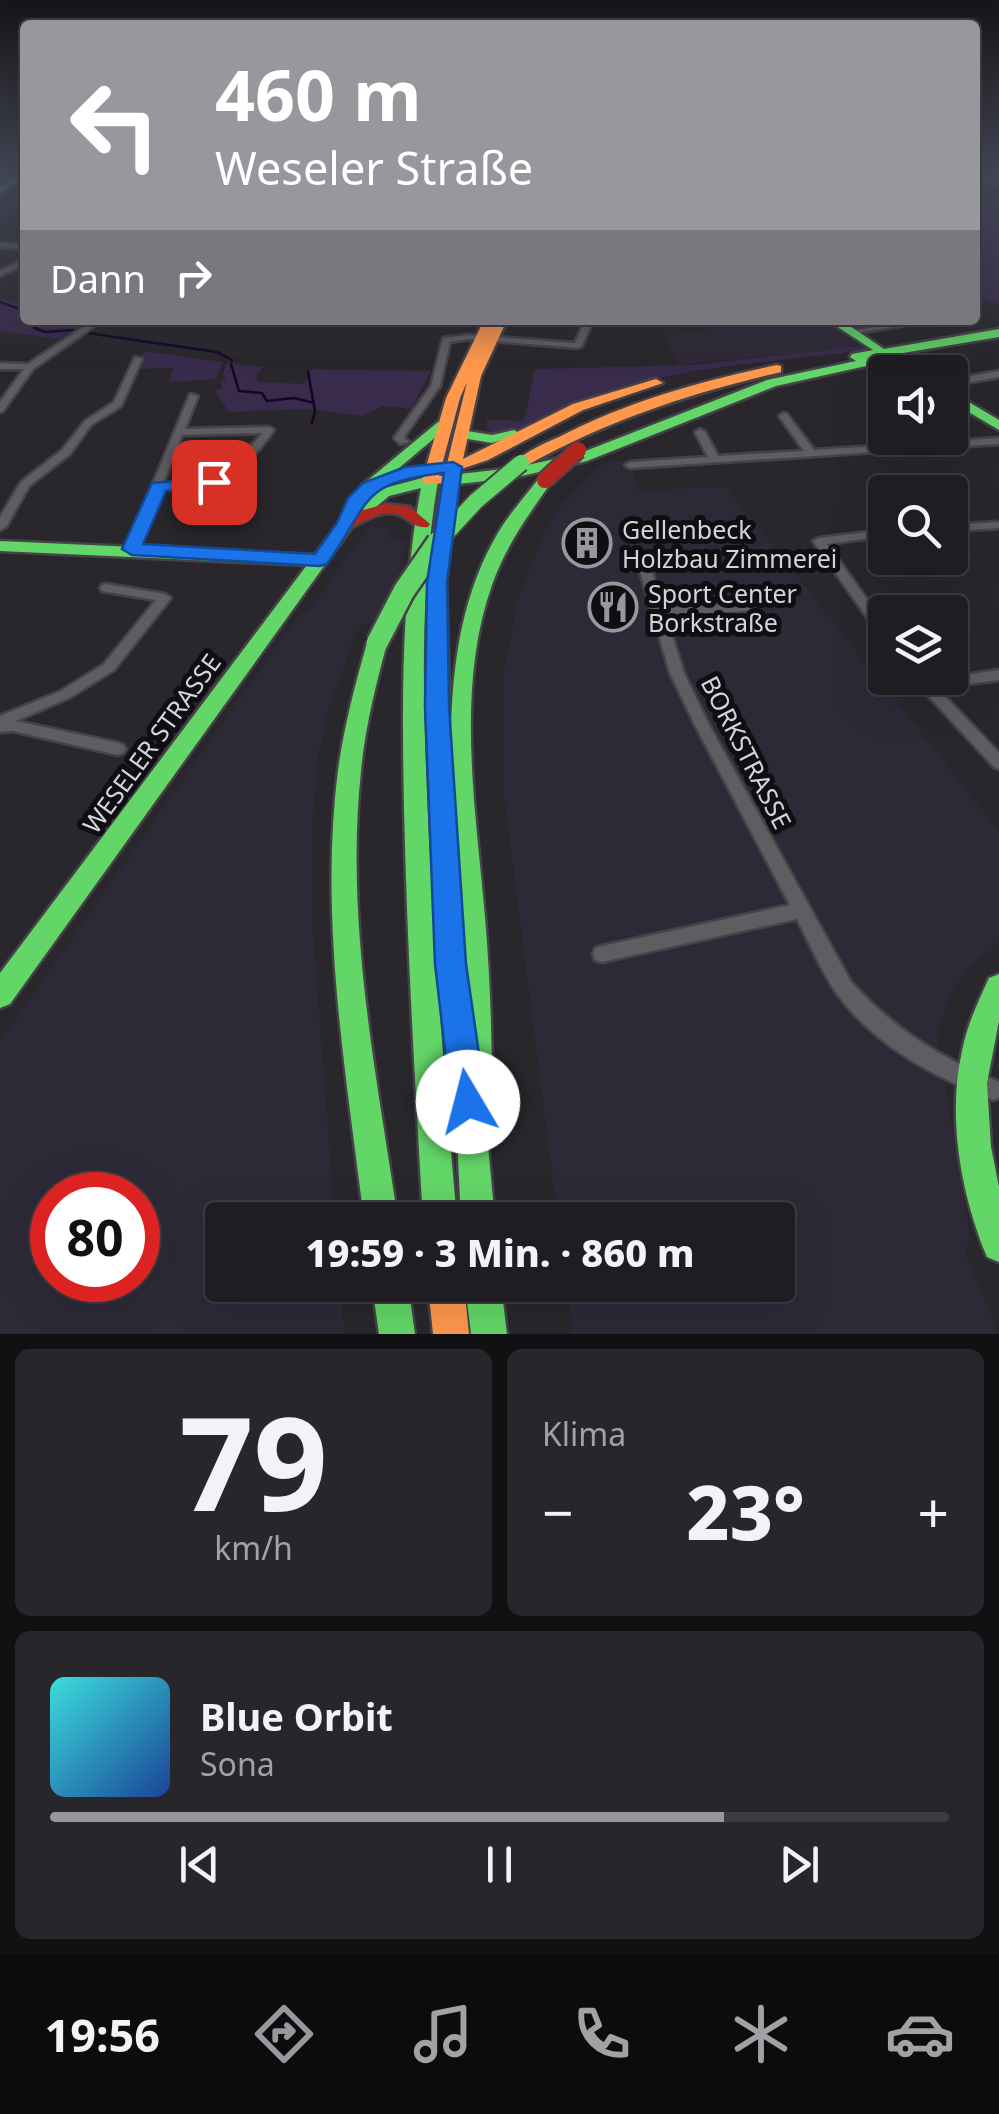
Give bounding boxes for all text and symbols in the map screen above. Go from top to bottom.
text: 460 m [215,46,422,142]
icon: left [50,60,180,190]
text: Weseler Straße [215,137,533,198]
icon: right [166,250,221,305]
text: Dann [50,252,146,304]
map controls [868,355,968,695]
button: sound [868,355,968,455]
pin [172,440,257,525]
icon: arrive [187,455,242,510]
button: search [868,475,968,575]
place label: Gellenbeck Holzbau Zimmerei [622,512,837,575]
building icon: Gellenbeck Holzbau Zimmerei [561,517,613,569]
place label: Sport Center Borkstraße [648,576,797,639]
restaurant icon: Sport Center Borkstraße [587,581,639,633]
button: layers [868,595,968,695]
street label: WESELER STRASSE [74,646,228,840]
street label: BORKSTRASSE [694,670,800,834]
position arrow [416,1050,520,1154]
speed limit sign: 80 [30,1172,160,1302]
text: 19:59 · 3 Min. · 860 m [306,1226,694,1278]
text: 79 [179,1372,328,1549]
text: Klima [542,1412,626,1455]
text: 23° [686,1460,805,1562]
text: − [542,1474,573,1549]
text: + [918,1474,949,1549]
text: km/h [214,1526,293,1569]
text: Blue Orbit [200,1690,393,1742]
text: Sona [200,1742,275,1785]
icon: previous [172,1837,227,1892]
icon: pause [472,1837,527,1892]
icon: next [772,1837,827,1892]
icon: directions [249,1999,319,2069]
icon: music [408,1999,478,2069]
icon: phone [567,1999,637,2069]
icon: climate [726,1999,796,2069]
icon: car [885,1999,955,2069]
text: 19:56 [44,2004,160,2065]

